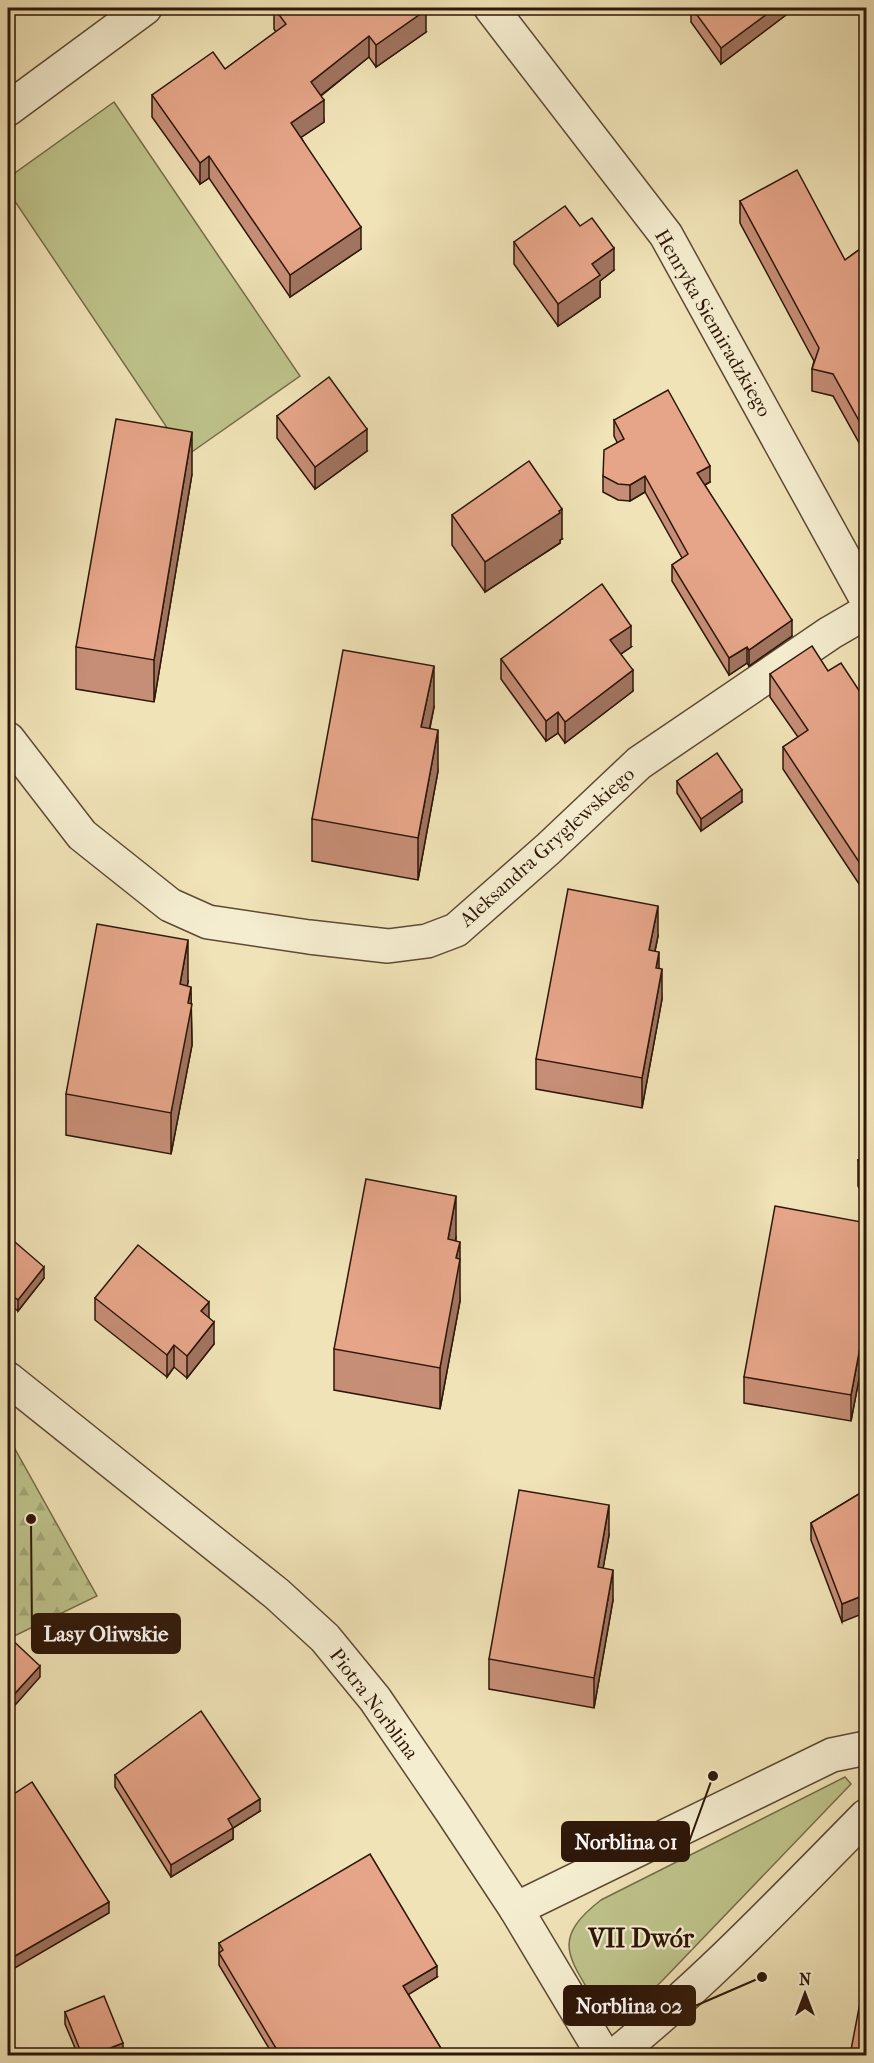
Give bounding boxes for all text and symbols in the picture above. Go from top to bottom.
street label: Henryka Siemiradzkiego [650,225,776,421]
street label: Aleksandra Gryglewskiego [454,762,639,932]
callout: Lasy Oliwskie [32,1614,180,1653]
text: Lasy Oliwskie [44,1622,169,1646]
street label: Piotra Norblina [325,1644,424,1765]
callout: Norblina 01 [562,1822,689,1861]
text: Norblina 01 [574,1830,678,1854]
district label: VII Dwór [587,1923,695,1954]
north arrow [775,1964,835,2024]
text: N [799,1970,812,1989]
callout: Norblina 02 [564,1986,695,2025]
text: Norblina 02 [576,1994,682,2018]

